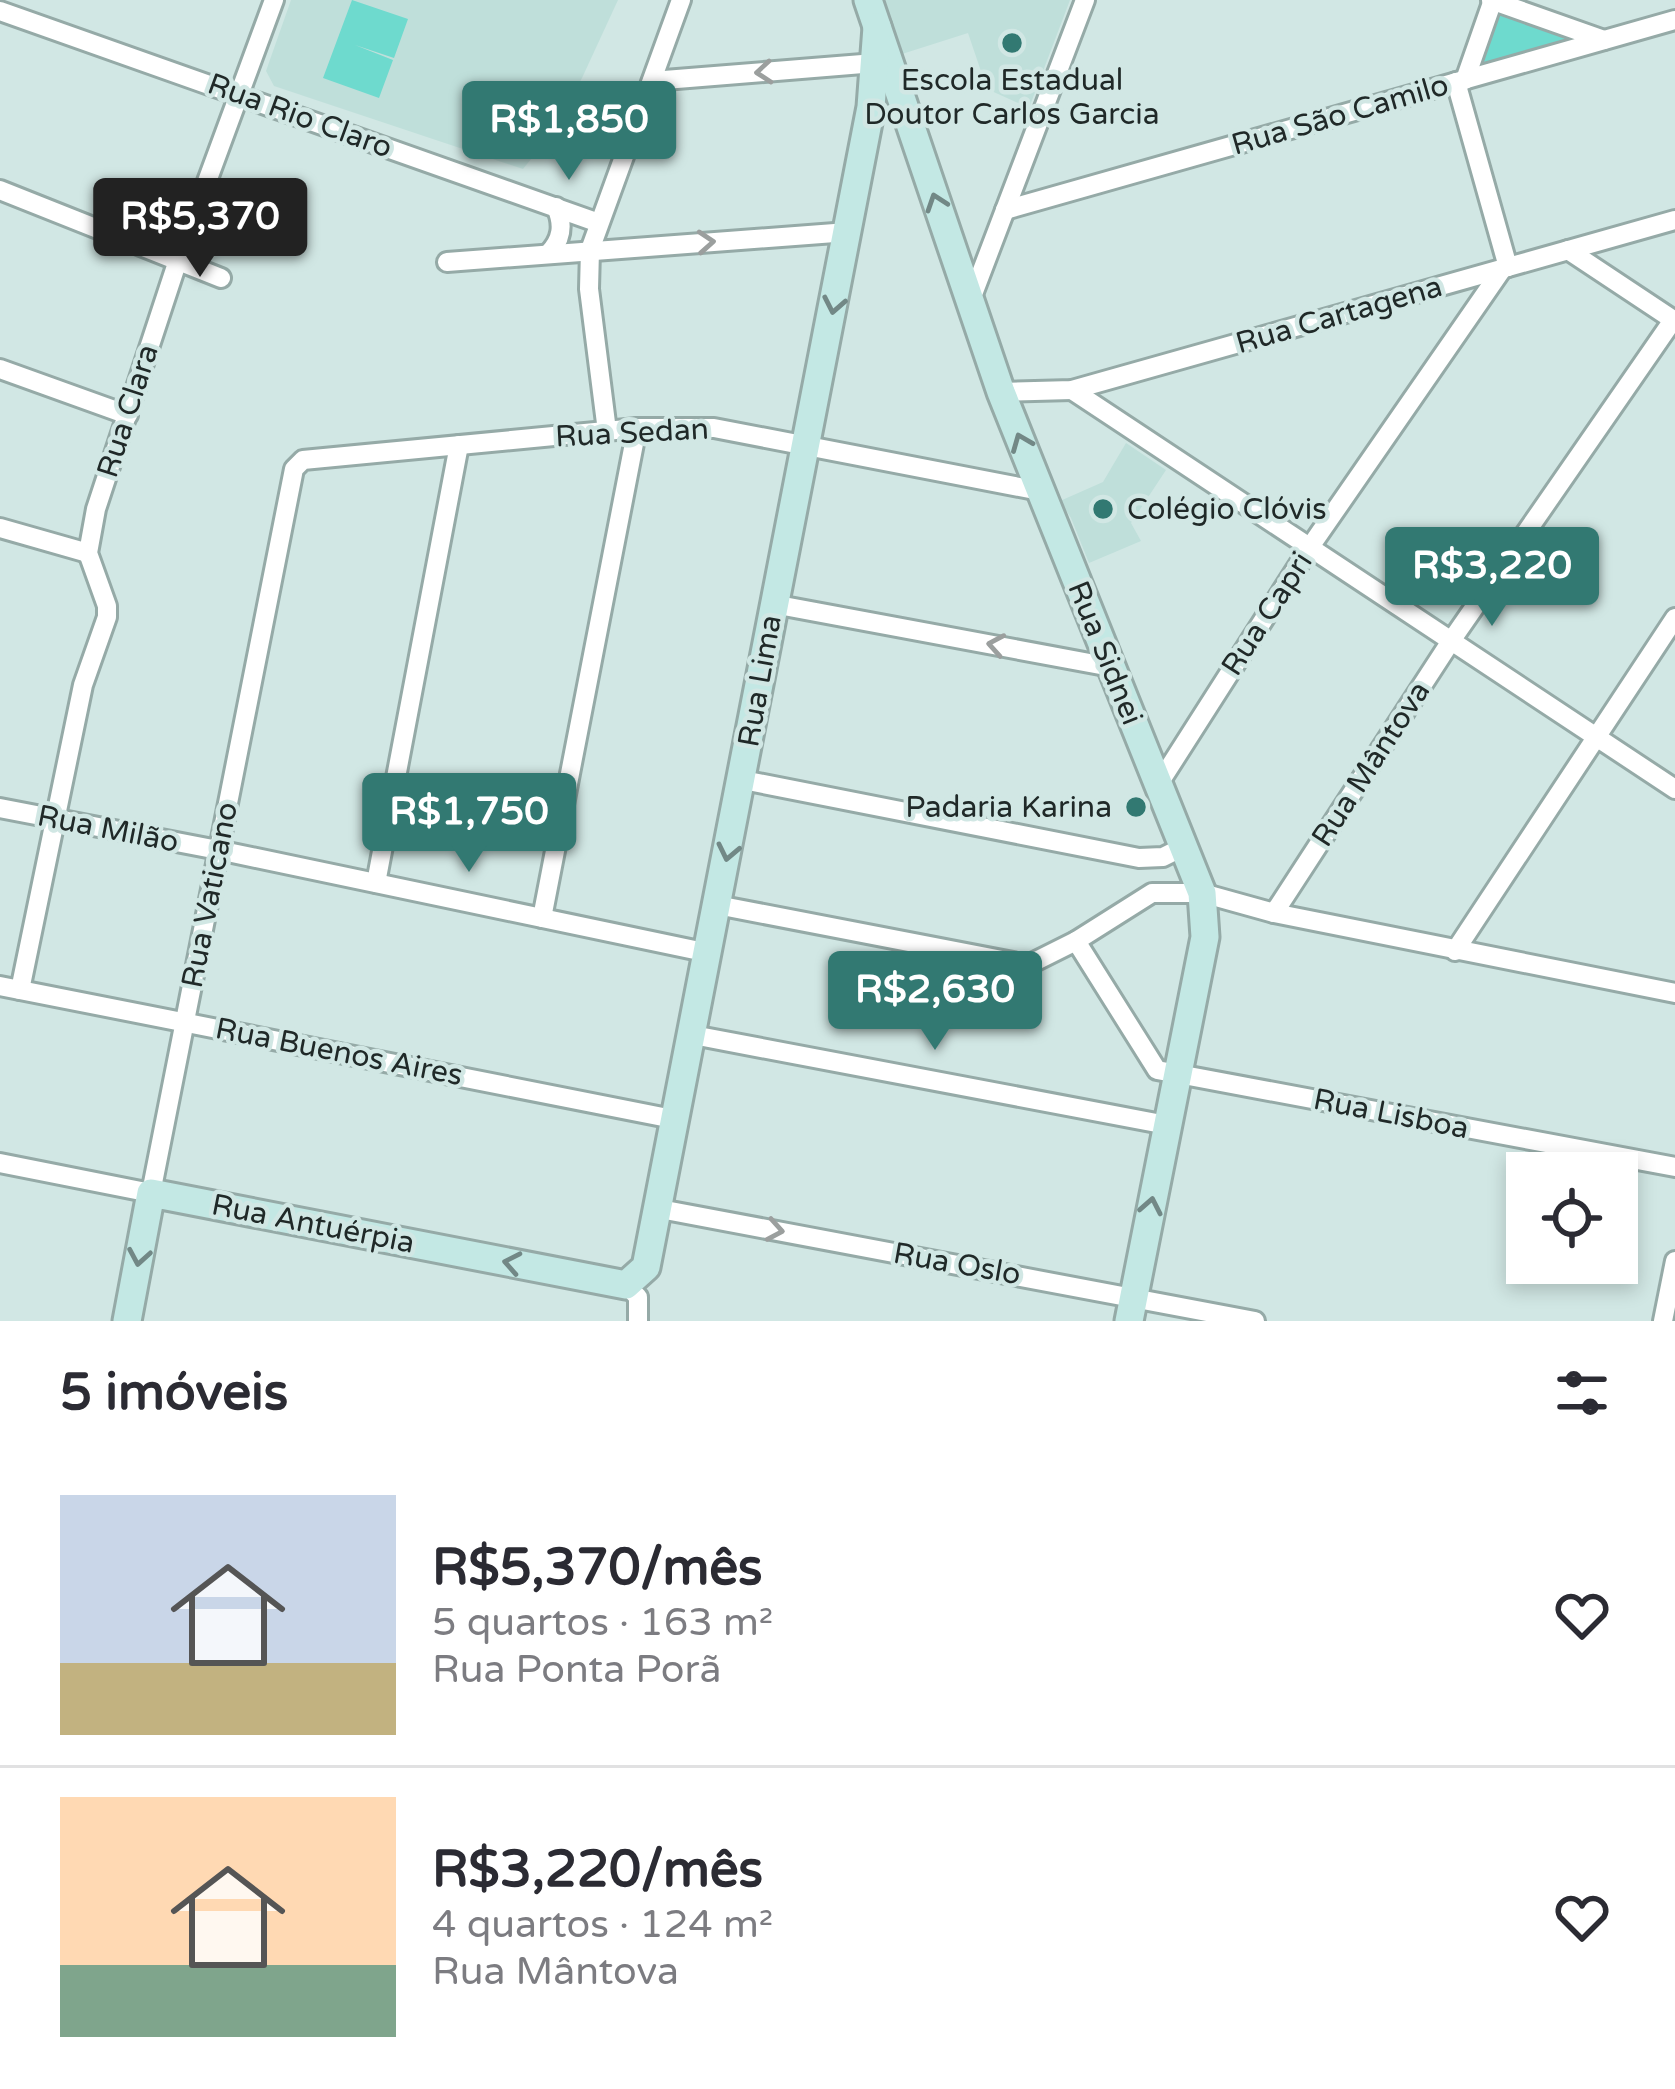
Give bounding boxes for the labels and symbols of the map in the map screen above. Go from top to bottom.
marker: Escola Estadual Doutor Carlos Garcia [999,30,1025,56]
one-way arrow [754,59,773,84]
place label: Escola Estadual Doutor Carlos Garcia [864,62,1160,133]
street label: Rua Rio Claro [203,66,397,166]
street label: Rua São Camilo [1227,66,1453,164]
pin: R$1,850 [458,81,680,183]
pin: R$5,370 [89,178,311,280]
one-way arrow [925,192,950,213]
one-way arrow [697,230,716,256]
street label: Rua Cartagena [1232,268,1446,362]
one-way arrow [822,294,848,314]
street label: Rua Clara [89,340,167,482]
street label: Rua Sedan [554,411,710,455]
one-way arrow [1010,432,1035,453]
place label: Colégio Clóvis [1127,491,1327,528]
marker: Colégio Clóvis [1090,496,1116,522]
pin: R$3,220 [1381,527,1603,629]
street label: Rua Capri [1213,545,1321,683]
street label: Rua Sidnei [1059,576,1151,730]
street label: Rua Lima [730,612,790,750]
one-way arrow [986,633,1006,659]
street label: Rua Mântova [1304,674,1438,854]
pin: R$1,750 [358,773,580,875]
place label: Padaria Karina [905,789,1112,826]
marker: Padaria Karina [1123,794,1149,820]
street label: Rua Milão [34,797,182,861]
street label: Rua Vaticano [174,799,246,991]
one-way arrow [716,842,742,862]
pin: R$2,630 [824,951,1046,1053]
street label: Rua Buenos Aires [212,1010,466,1094]
street label: Rua Lisboa [1310,1081,1472,1147]
street label: Rua Antuérpia [208,1186,418,1262]
one-way arrow [1137,1197,1163,1217]
one-way arrow [764,1216,784,1242]
street label: Rua Oslo [890,1235,1024,1293]
one-way arrow [127,1247,153,1267]
one-way arrow [502,1251,522,1277]

